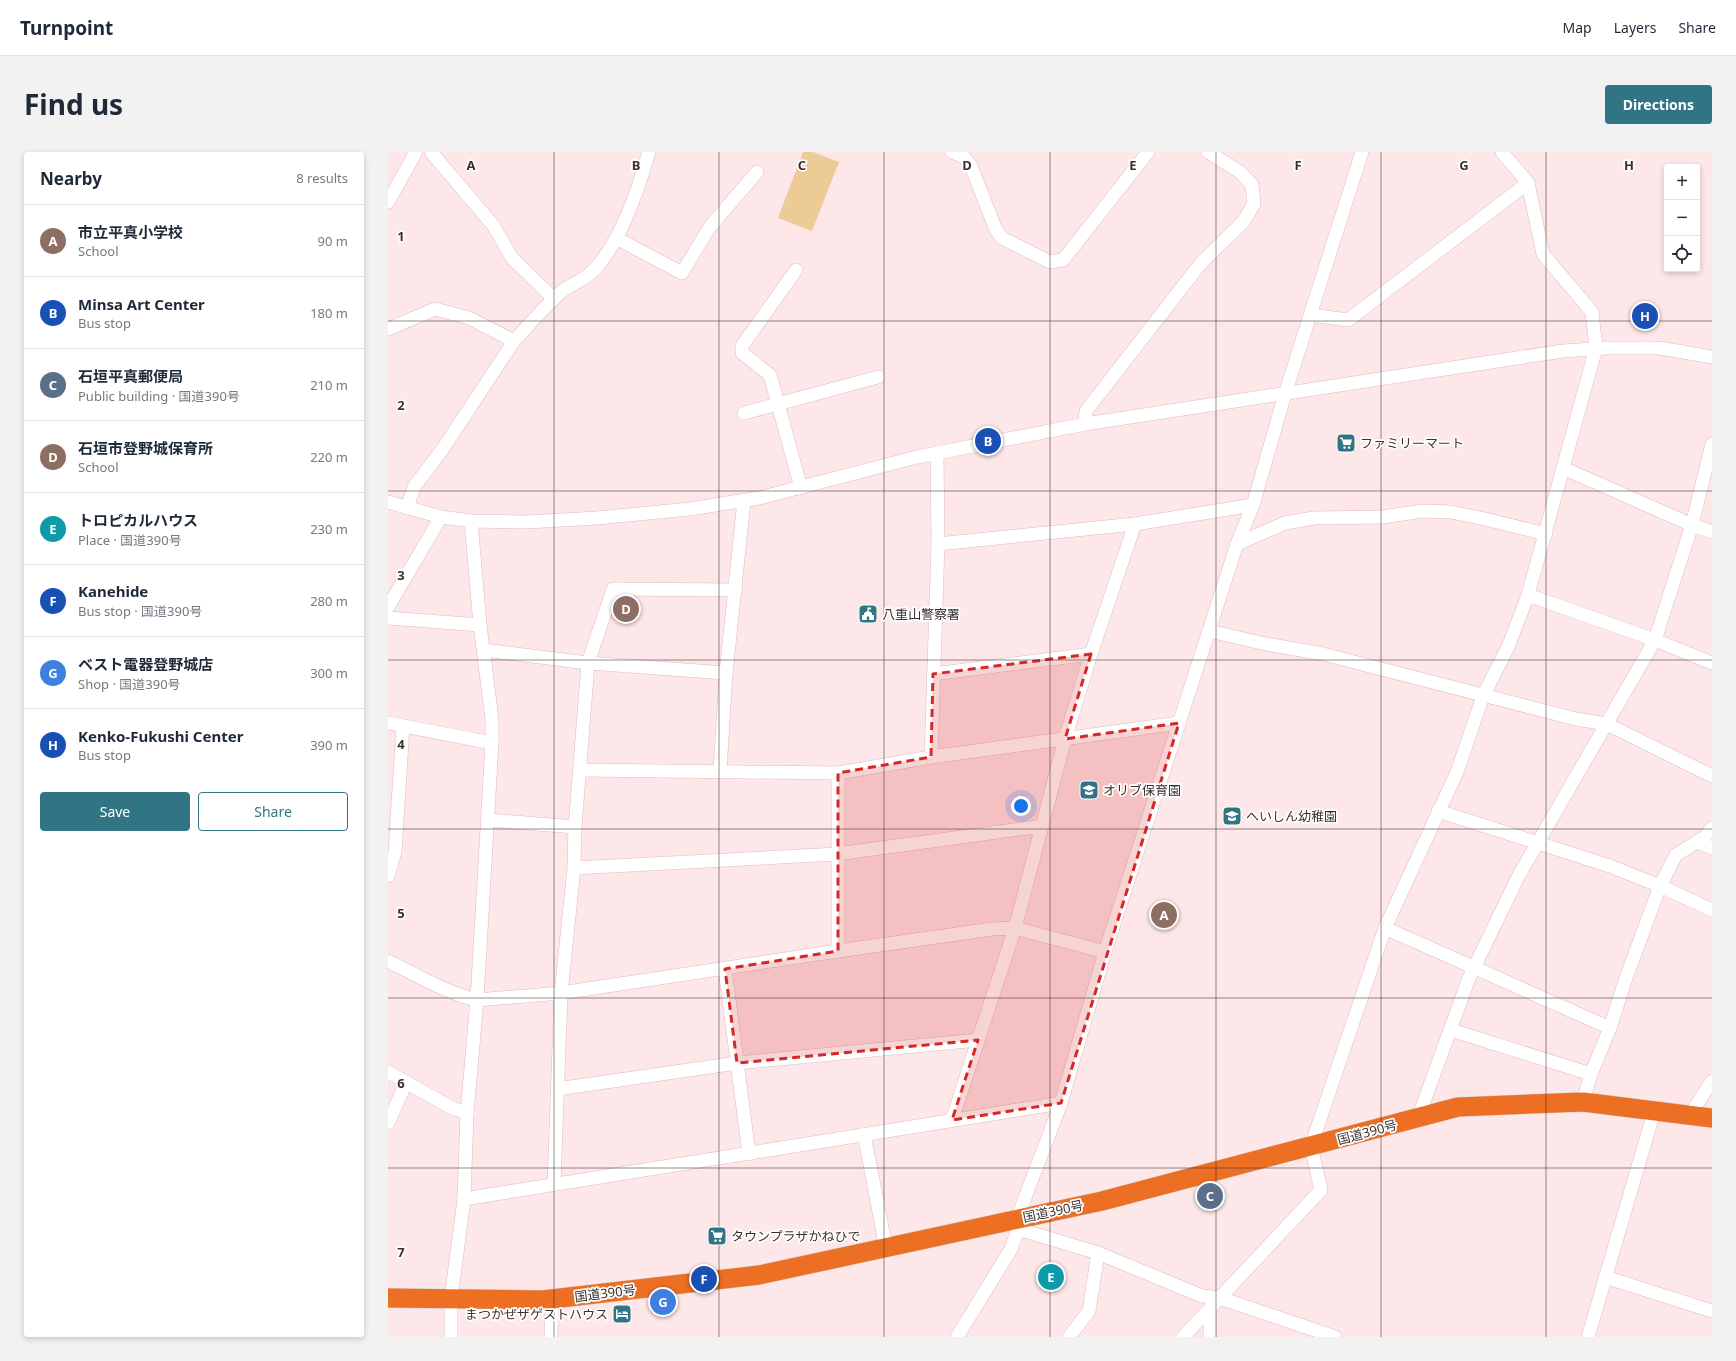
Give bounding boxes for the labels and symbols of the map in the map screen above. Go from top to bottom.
text: A [467,156,476,174]
text: B [632,156,640,174]
text: C [798,156,806,174]
text: D [962,156,972,174]
text: E [1129,156,1137,174]
text: F [1294,156,1302,174]
text: G [1459,156,1469,174]
text: H [1624,156,1634,174]
text: 1 [397,227,405,245]
pin: H [1632,301,1658,331]
text: 2 [397,396,405,414]
pin: B [975,426,1001,456]
supermarket icon: ファミリーマート [1335,432,1357,454]
place label: ファミリーマート [1360,434,1464,452]
text: 3 [397,566,405,584]
pin: D [613,594,639,624]
public building icon: 八重山警察署 [857,603,879,625]
place label: 八重山警察署 [882,605,960,623]
text: 4 [397,735,405,753]
school or university icon: オリブ保育園 [1078,779,1100,801]
place label: オリブ保育園 [1103,781,1181,799]
your location [1011,796,1031,816]
school or university icon: へいしん幼稚園 [1221,805,1243,827]
place label: へいしん幼稚園 [1246,807,1337,825]
pin: A [1151,900,1177,930]
text: 5 [397,904,405,922]
text: 6 [397,1074,405,1092]
street label: 国道390号 [1335,1115,1399,1149]
pin: C [1197,1181,1223,1211]
street label: 国道390号 [1021,1196,1085,1226]
supermarket icon: タウンプラザかねひで [706,1225,728,1247]
place label: タウンプラザかねひで [731,1227,861,1245]
text: 7 [397,1243,405,1261]
pin: E [1038,1262,1064,1292]
pin: F [691,1264,717,1294]
street label: 国道390号 [573,1280,637,1306]
pin: G [650,1287,676,1317]
hotel icon: まつかぜザゲストハウス [611,1303,633,1325]
place label: まつかぜザゲストハウス [465,1305,608,1323]

